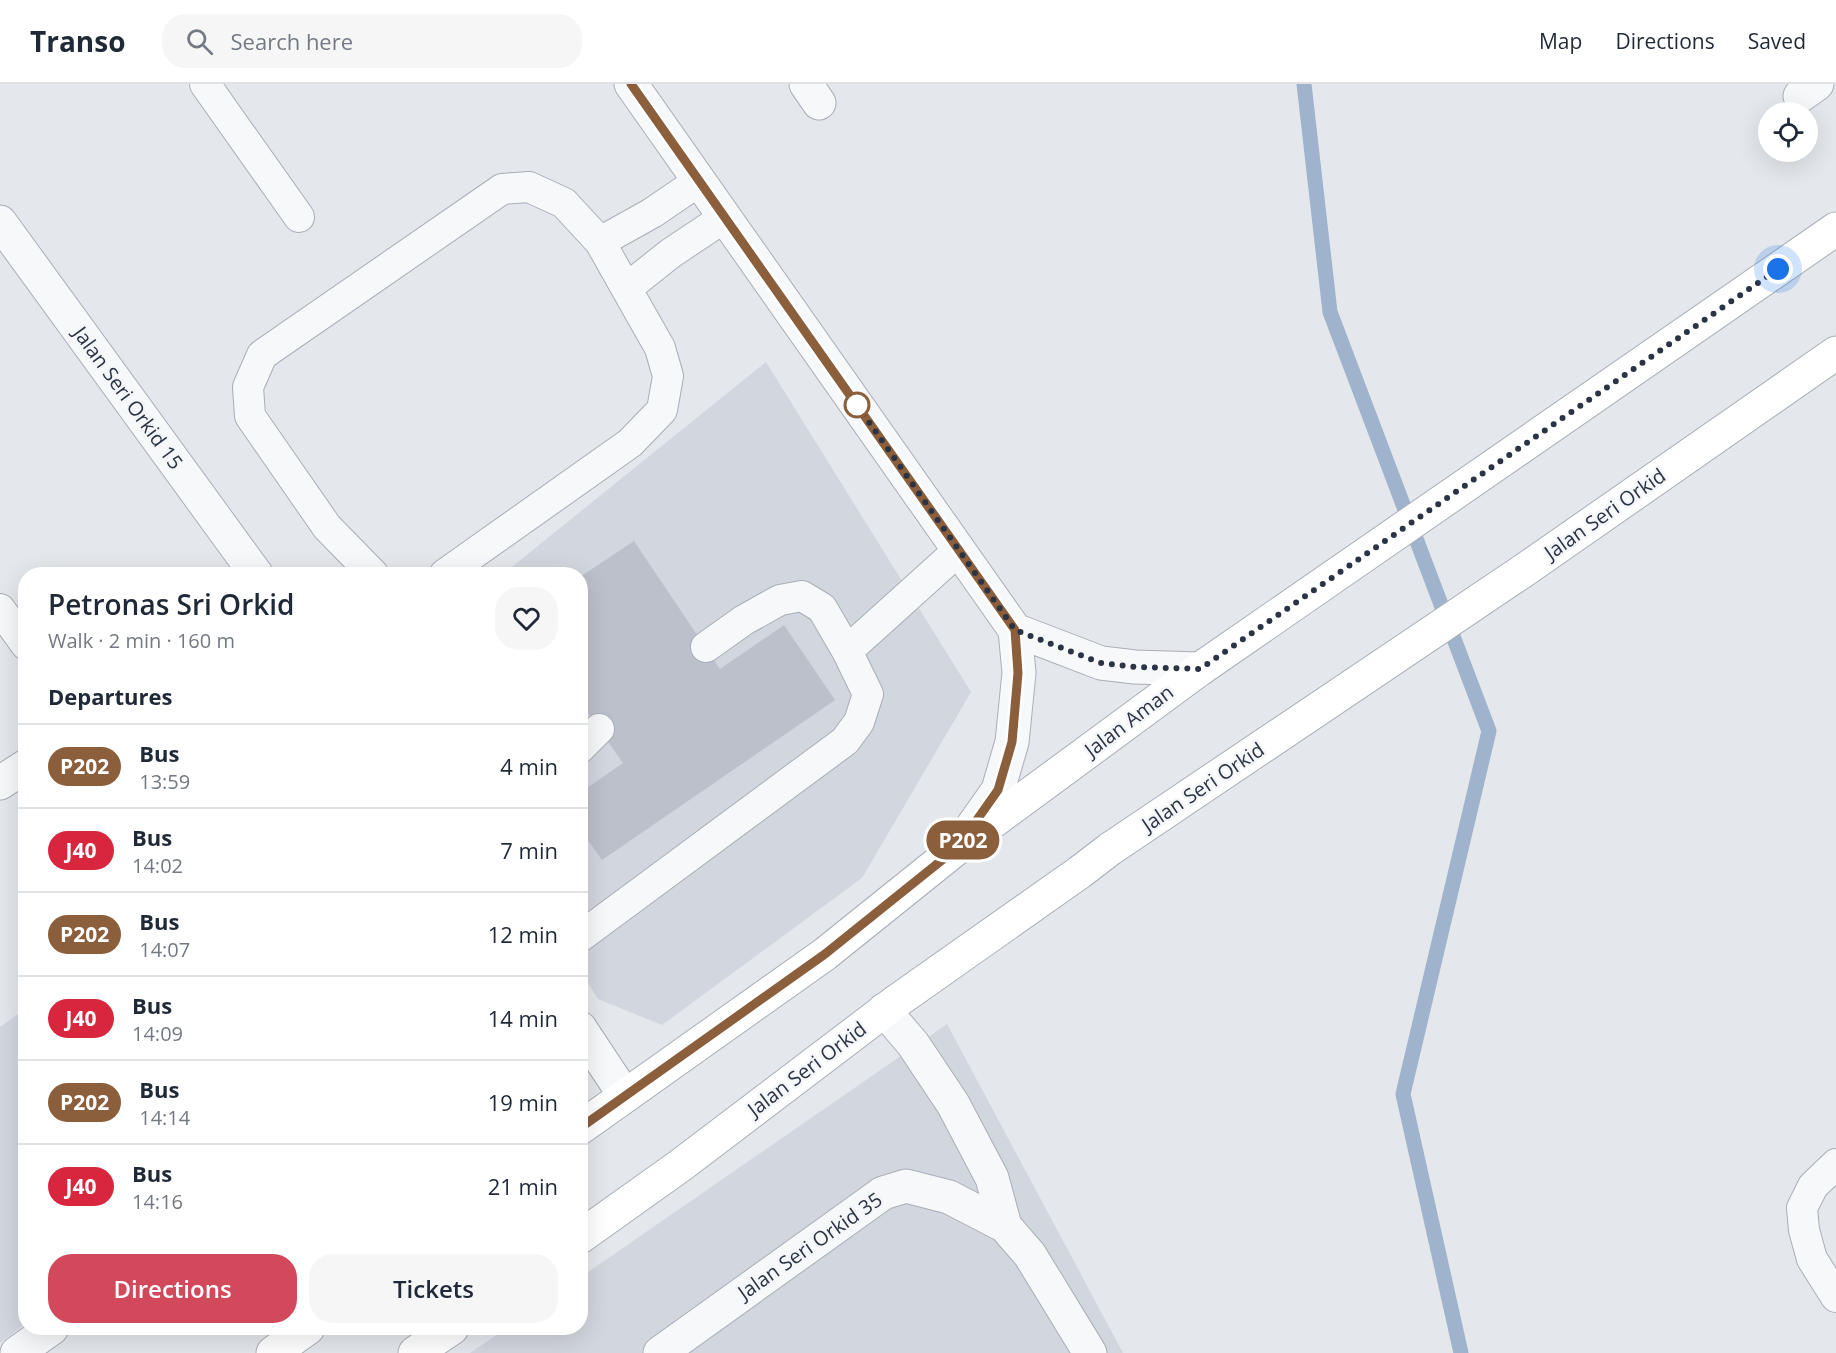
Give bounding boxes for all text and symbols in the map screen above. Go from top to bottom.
search box [162,14,582,68]
text: Transo [30,22,126,60]
icon: search [183,25,216,58]
text: Search here [231,26,353,56]
text: Map [1539,27,1582,55]
text: Directions [1615,27,1715,55]
text: Saved [1748,27,1806,55]
map controls [1758,102,1818,162]
button: locate [1758,102,1818,162]
your location [1763,254,1793,284]
street label: Jalan Seri Orkid 15 [66,319,189,475]
unlabelled marker [844,392,870,418]
street label: Jalan Seri Orkid [1537,462,1671,567]
text: Petronas Sri Orkid [48,585,295,623]
button: heart [495,587,558,650]
text: Walk · 2 min · 160 m [48,627,235,654]
street label: Jalan Aman [1077,678,1179,764]
text: Departures [48,681,172,711]
street label: Jalan Seri Orkid [1135,736,1269,839]
text: Bus [139,738,179,768]
text: 4 min [500,751,558,781]
text: P202 [60,752,109,780]
text: 13:59 [139,768,190,795]
line badge: P202 [921,820,1005,860]
text: Bus [132,822,172,852]
text: P202 [938,826,988,854]
text: 7 min [500,835,558,865]
text: J40 [66,836,96,864]
text: 14:02 [132,852,183,879]
text: Bus [139,906,179,936]
text: 12 min [488,919,558,949]
text: P202 [60,920,109,948]
text: 14:07 [139,936,190,963]
text: Bus [132,990,172,1020]
text: 14 min [488,1003,558,1033]
text: J40 [66,1004,96,1032]
street label: Jalan Seri Orkid [740,1015,872,1123]
text: 14:09 [132,1020,183,1047]
text: Bus [139,1074,179,1104]
text: 19 min [488,1087,558,1117]
text: P202 [60,1088,109,1116]
text: 14:14 [139,1104,190,1131]
text: Bus [132,1158,172,1188]
text: 21 min [488,1171,558,1201]
text: J40 [66,1172,96,1200]
street label: Jalan Seri Orkid 35 [731,1186,887,1307]
text: 14:16 [132,1188,183,1215]
button: Directions [48,1254,297,1323]
button: Tickets [309,1254,558,1323]

